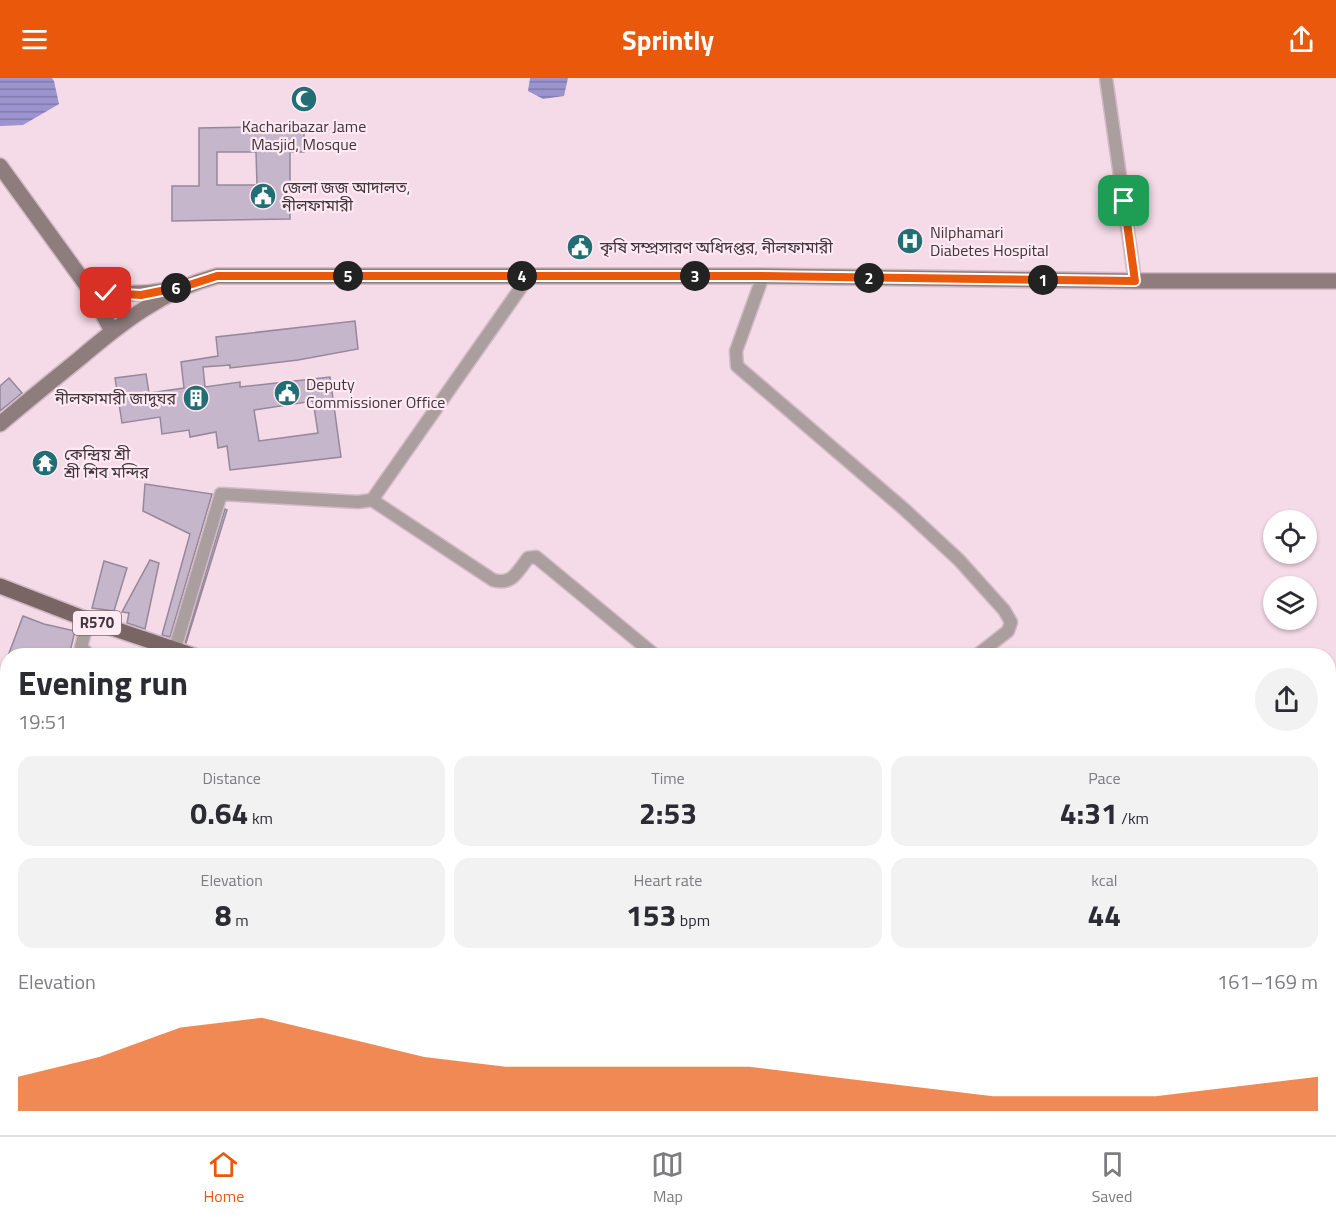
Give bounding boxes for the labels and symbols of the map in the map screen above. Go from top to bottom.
mosque icon: Kacharibazar Jame Masjid, Mosque [289,84,319,114]
place label: Kacharibazar Jame Masjid, Mosque [242,114,366,156]
place label: জেলা জজ আদালত, নীলফামারী [281,175,410,217]
pin [1098,175,1149,226]
public building icon: জেলা জজ আদালত, নীলফামারী [248,181,278,211]
place label: Nilphamari Diabetes Hospital [930,220,1049,262]
hospital icon: Nilphamari Diabetes Hospital [895,226,925,256]
public building icon: কৃষি সম্প্রসারণ অধিদপ্তর, নীলফামারী [565,232,595,262]
place label: কৃষি সম্প্রসারণ অধিদপ্তর, নীলফামারী [599,235,833,259]
pin: 5 [333,261,363,291]
pin: 4 [507,261,537,291]
pin: 3 [680,261,710,291]
pin: 2 [854,263,884,293]
pin: 1 [1028,265,1058,295]
pin [80,267,131,318]
pin: 6 [161,273,191,303]
place label: Deputy Commissioner Office [306,372,445,414]
public building icon: Deputy Commissioner Office [272,378,302,408]
building icon: নীলফামারী জাদুঘর [181,383,211,413]
place label: নীলফামারী জাদুঘর [54,386,176,410]
place label: কেন্দ্রিয় শ্রী শ্রী শিব মন্দির [63,442,149,484]
temple icon: কেন্দ্রিয় শ্রী শ্রী শিব মন্দির [30,448,60,478]
road number: R570 [73,611,121,635]

